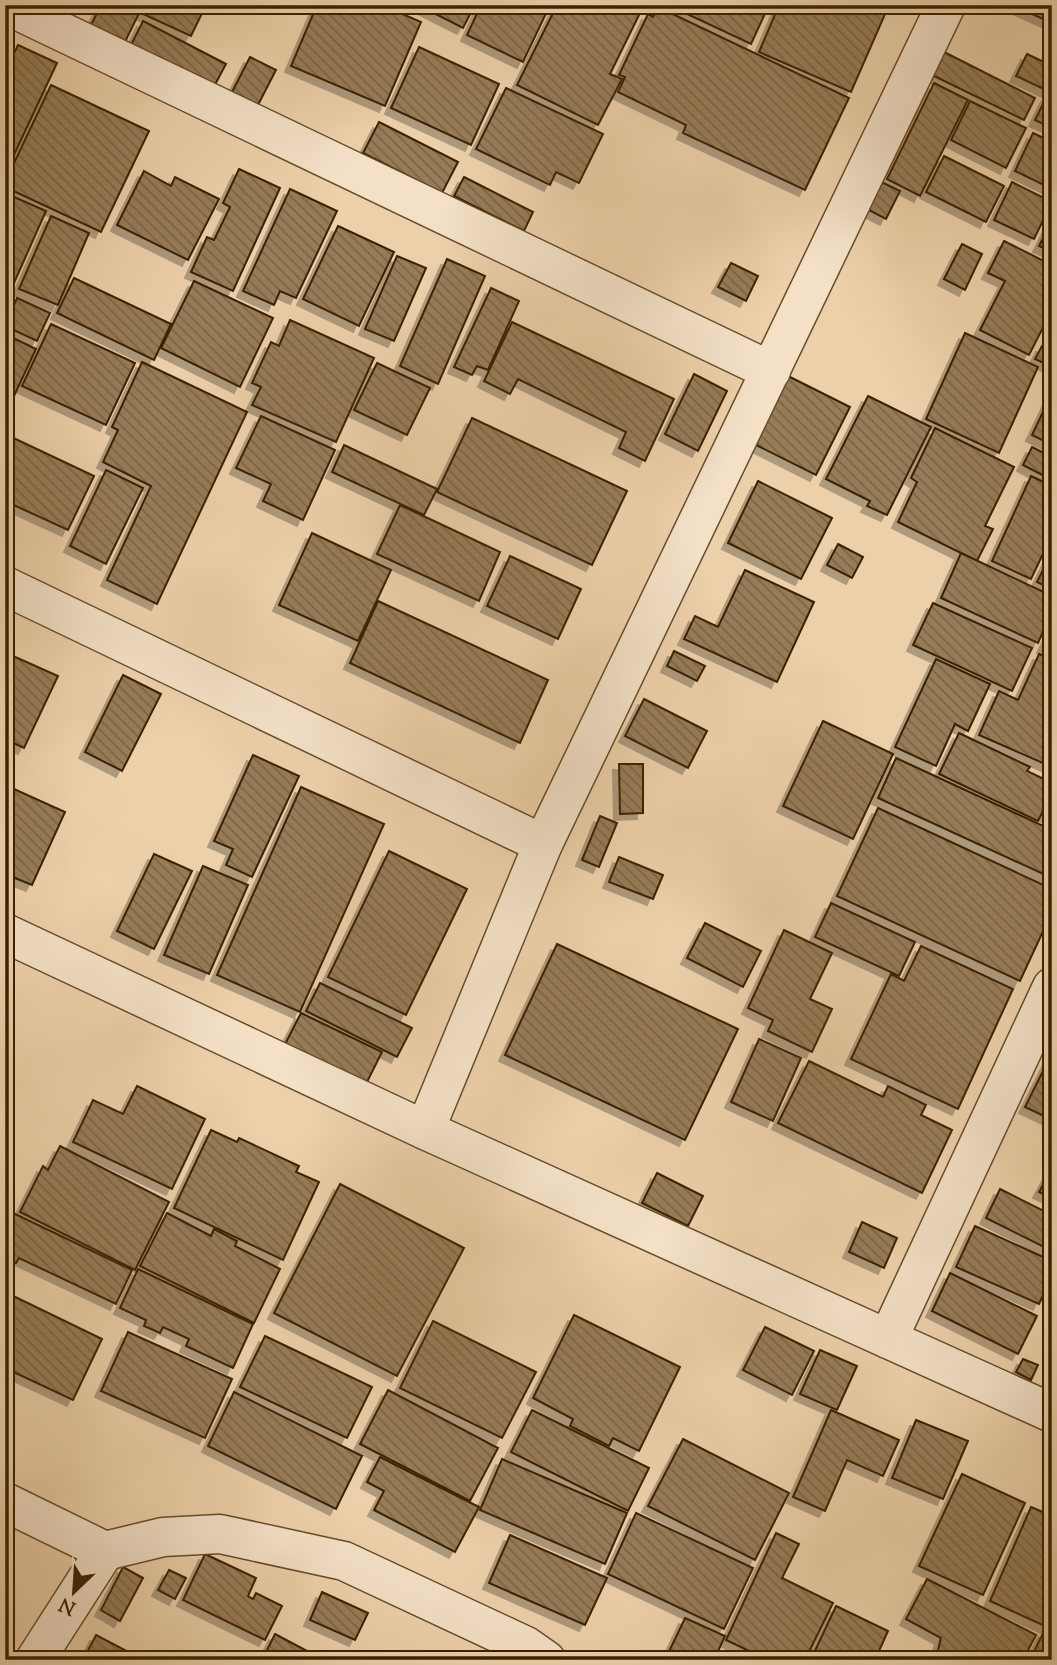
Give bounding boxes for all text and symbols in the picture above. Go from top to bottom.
north arrow [38,1556,108,1626]
text: N [55,1590,80,1621]

